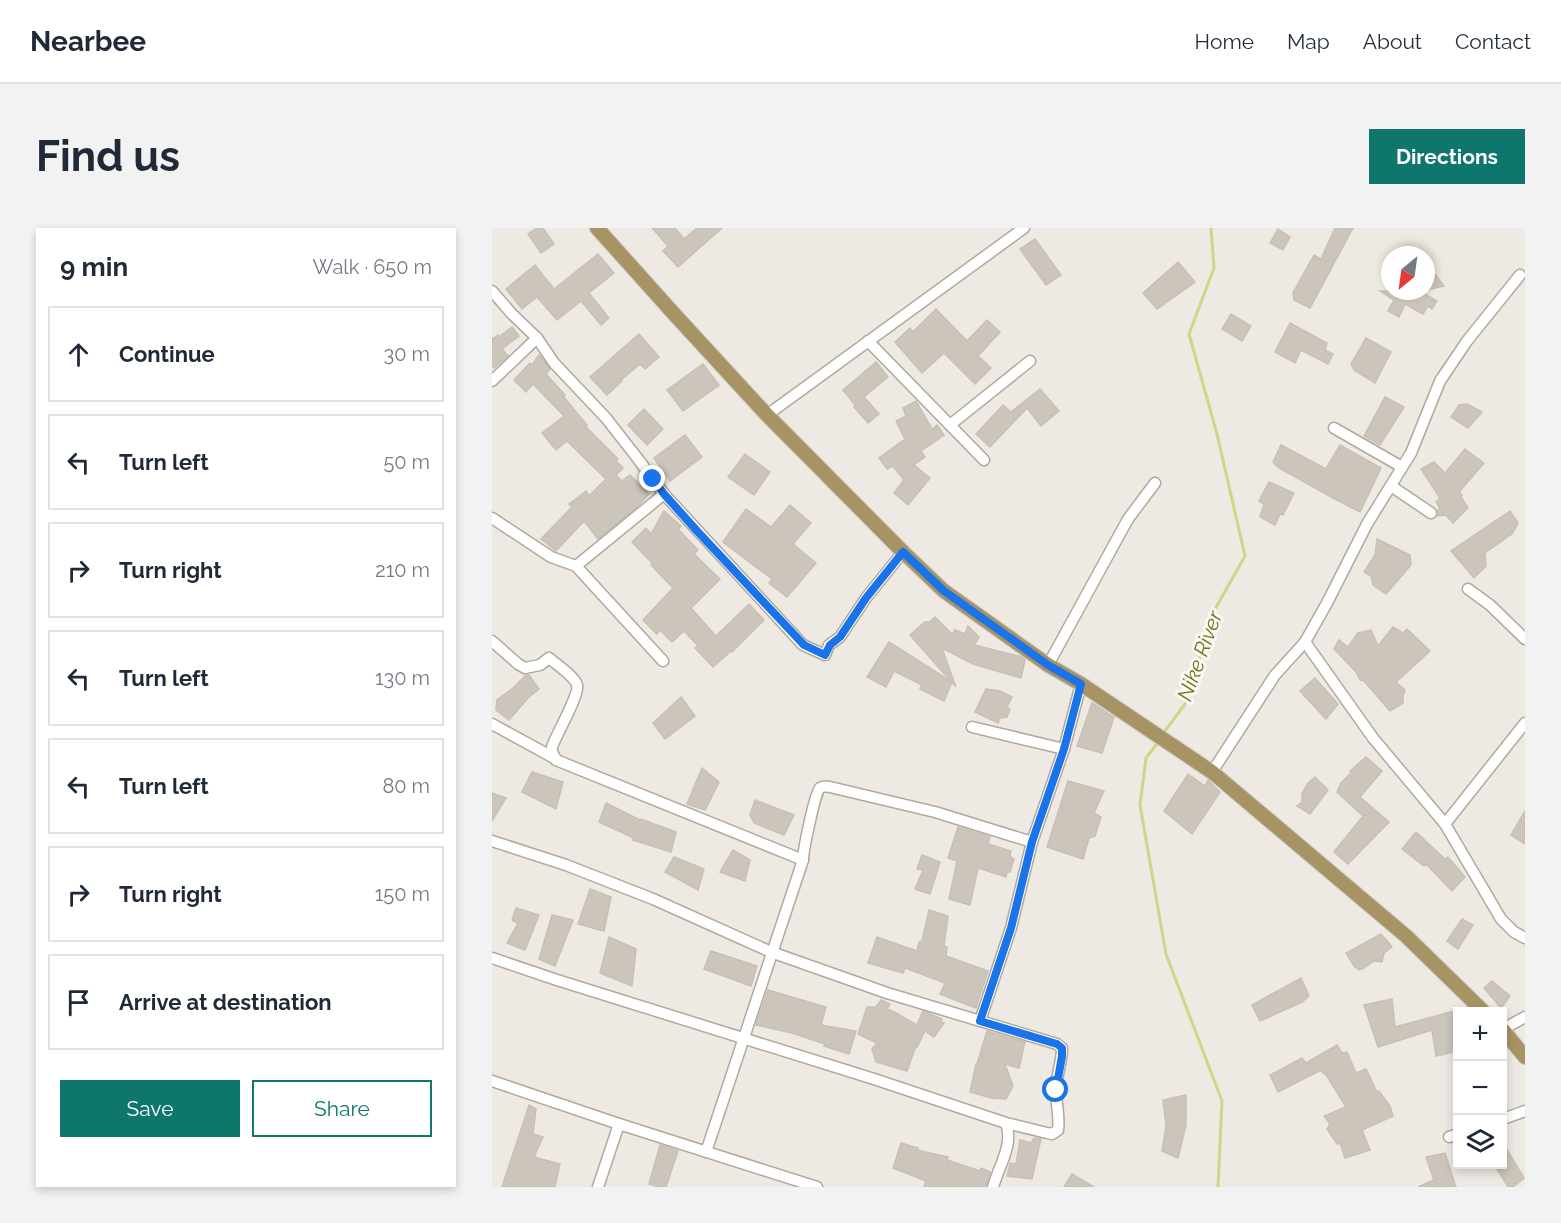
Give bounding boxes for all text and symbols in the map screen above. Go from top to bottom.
text: Nearbee [30,25,146,58]
text: Home [1195,29,1254,54]
text: Map [1287,29,1330,54]
text: About [1363,29,1422,54]
text: Contact [1455,29,1531,54]
button: Directions [1369,129,1525,184]
text: Find us [36,132,180,181]
north arrow [1381,246,1435,300]
text: 9 min [60,252,128,282]
text: Walk · 650 m [313,255,432,279]
icon: ahead [62,338,95,371]
text: Continue [119,341,215,367]
text: 30 m [384,342,430,366]
icon: left [62,446,95,479]
text: Turn left [119,449,209,475]
text: 50 m [383,450,430,474]
route end [639,465,665,491]
icon: right [62,554,95,587]
text: Turn right [119,557,222,583]
text: 210 m [375,558,430,582]
water label: Nike River [1172,607,1228,704]
icon: left [62,662,95,695]
text: Turn left [119,665,209,691]
text: 130 m [375,666,430,690]
icon: left [62,770,95,803]
text: Turn left [119,773,209,799]
text: 80 m [382,774,430,798]
icon: right [62,878,95,911]
text: Turn right [119,881,222,907]
text: 150 m [375,882,430,906]
icon: arrive [62,986,95,1019]
text: Arrive at destination [119,989,332,1015]
map controls [1453,1007,1507,1169]
button: + [1453,1007,1507,1061]
button: − [1453,1061,1507,1115]
route start [1042,1076,1068,1102]
button: Save [60,1080,240,1137]
button: Share [252,1080,432,1137]
button: layers [1453,1115,1507,1169]

